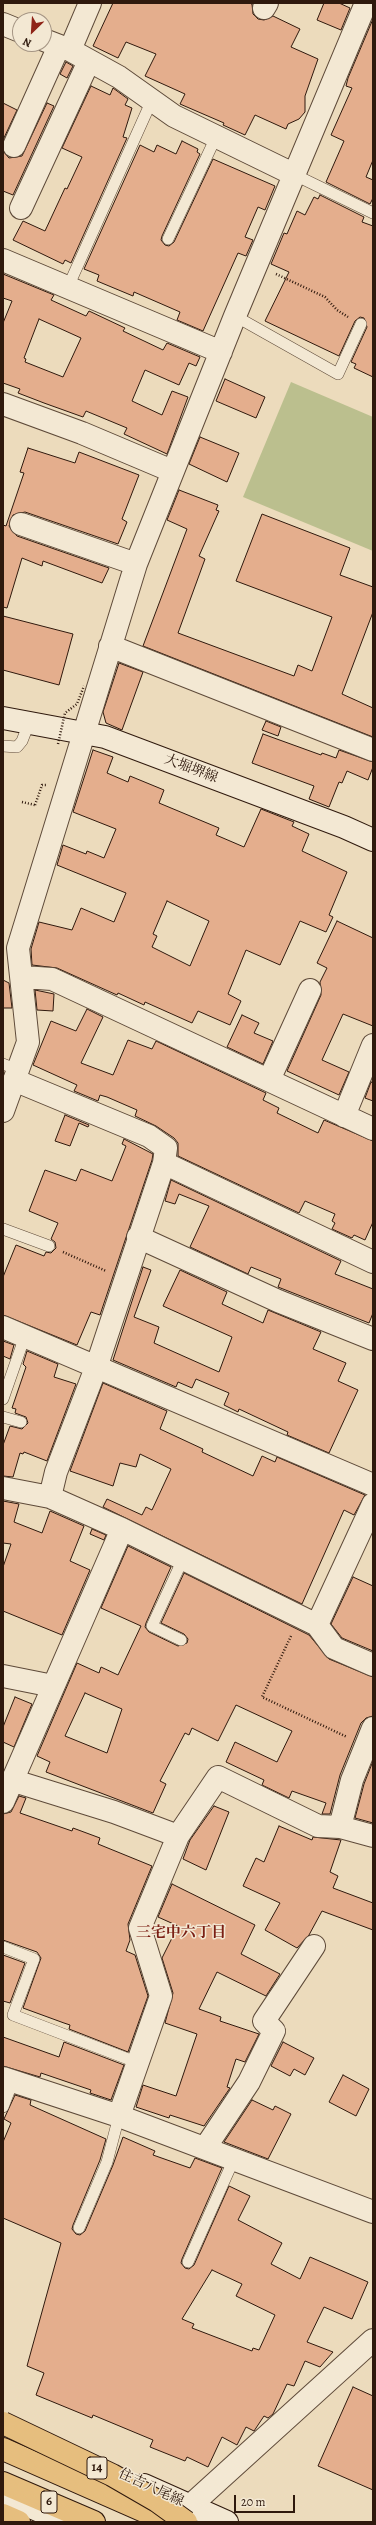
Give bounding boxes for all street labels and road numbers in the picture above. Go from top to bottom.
street label: 大堀堺線 [162,751,220,787]
road number: 14 [87,2457,107,2479]
street label: 住吉八尾線 [116,2466,186,2510]
road number: 6 [41,2491,57,2513]

